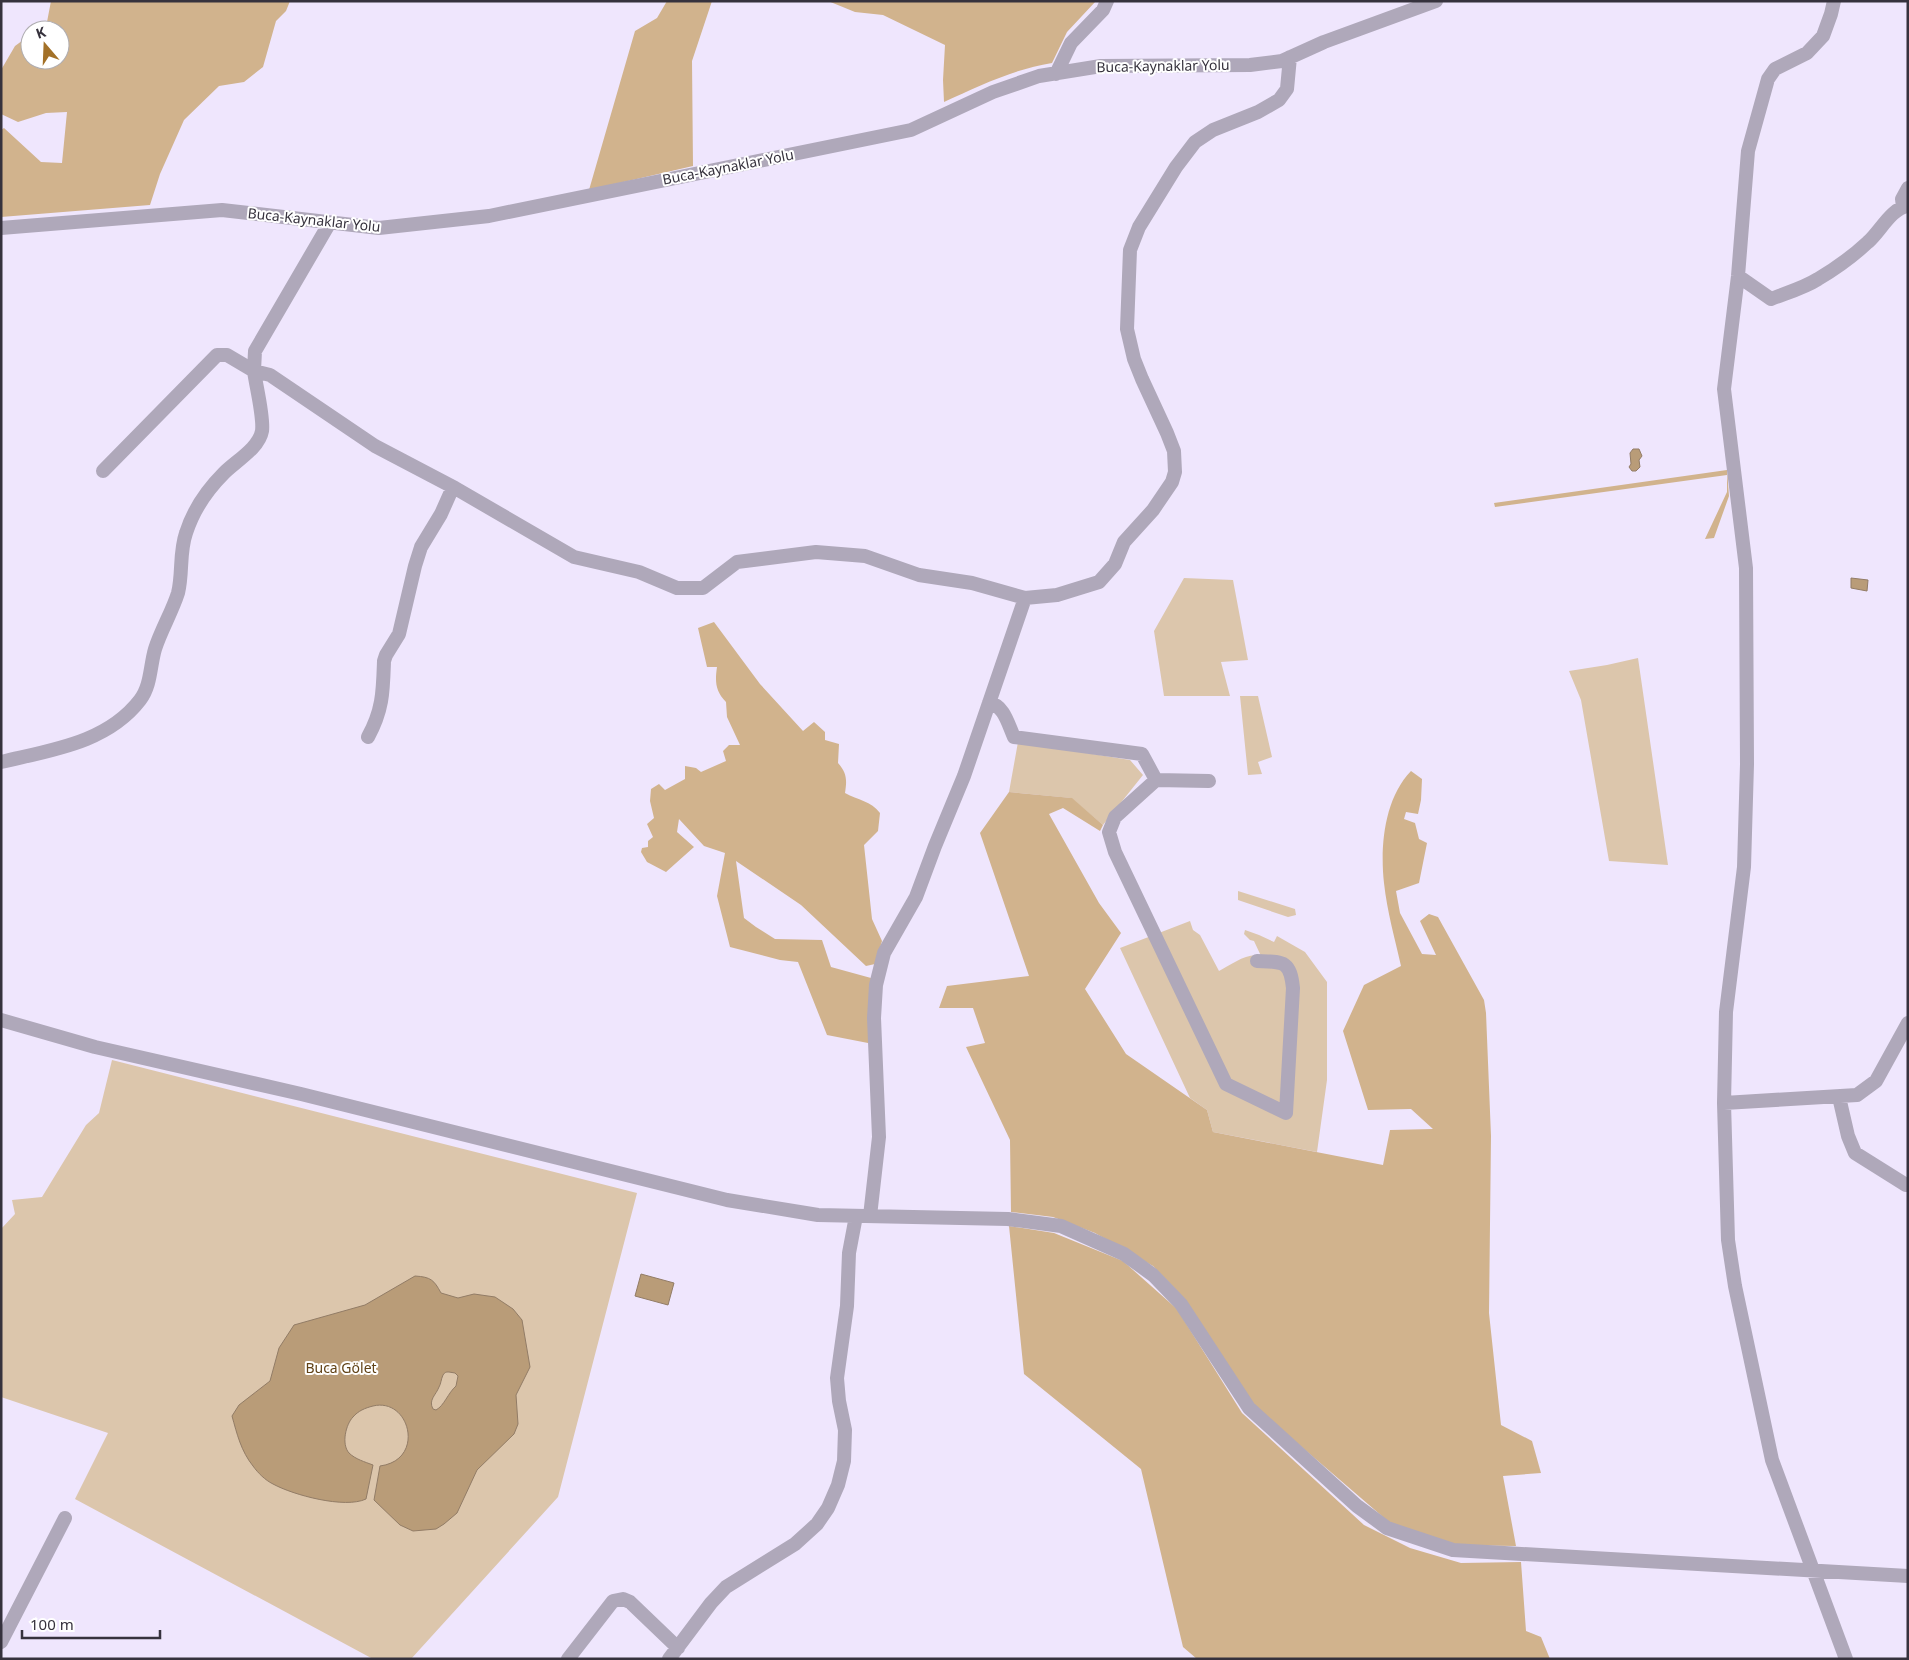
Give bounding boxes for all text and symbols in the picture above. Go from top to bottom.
north arrow [20,20,70,70]
text: K [33,22,49,43]
street label: Buca-Kaynaklar Yolu [1096,55,1230,76]
street label: Buca-Kaynaklar Yolu [661,144,795,189]
street label: Buca-Kaynaklar Yolu [247,203,381,236]
park label: Buca Gölet [305,1358,377,1377]
scale bar [22,1608,160,1640]
text: 100 m [30,1614,74,1634]

